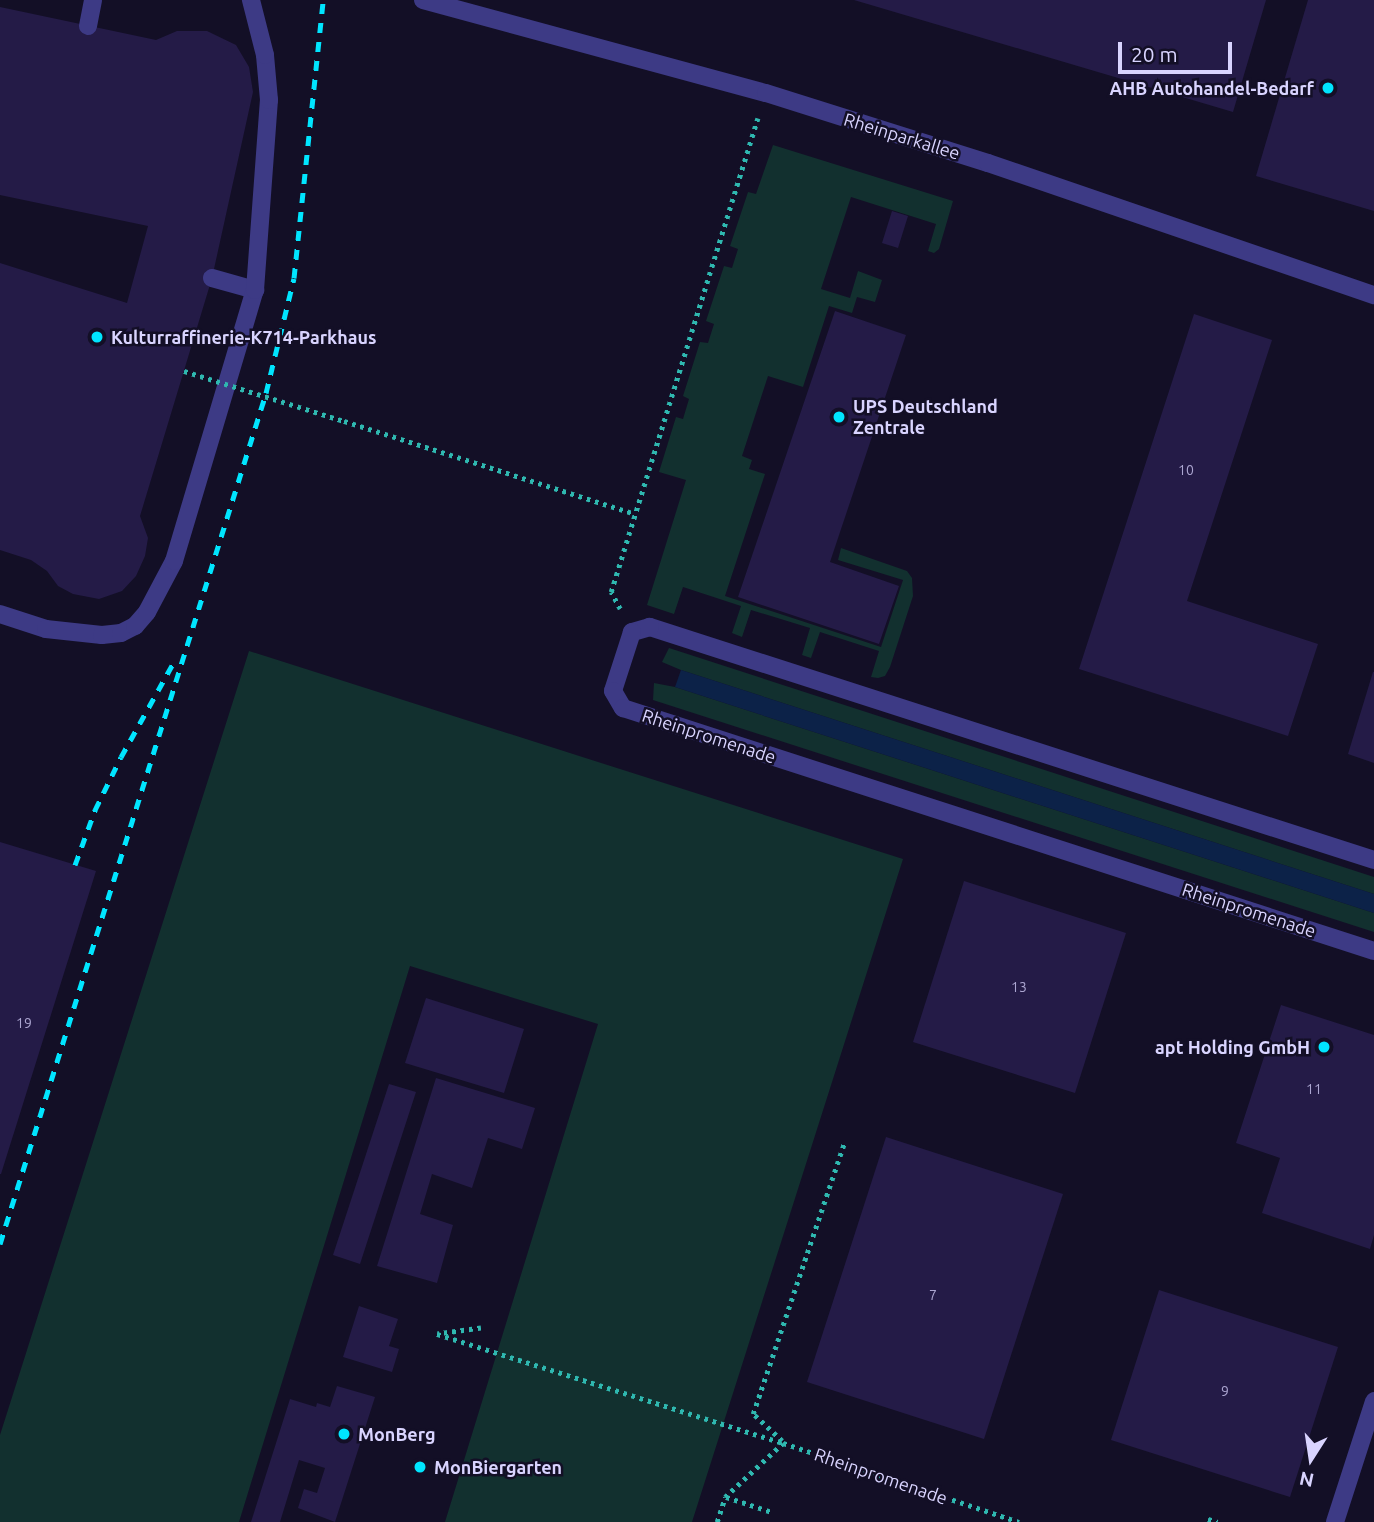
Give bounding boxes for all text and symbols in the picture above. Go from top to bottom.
scale bar [1122,28,1236,72]
text: 20 m [1131,42,1178,66]
place label: AHB Autohandel-Bedarf [1110,77,1314,99]
marker: AHB Autohandel-Bedarf [1320,80,1336,96]
street label: Rheinparkallee [841,108,963,164]
place label: Kulturraffinerie-K714-Parkhaus [111,326,376,348]
marker: Kulturraffinerie-K714-Parkhaus [89,329,105,345]
place label: UPS Deutschland Zentrale [853,396,998,438]
marker: UPS Deutschland Zentrale [831,409,847,425]
house number: 10 [1178,462,1194,478]
street label: Rheinpromenade [639,704,779,768]
street label: Rheinpromenade [1179,878,1319,942]
house number: 13 [1011,979,1027,995]
house number: 19 [16,1015,32,1031]
place label: apt Holding GmbH [1155,1036,1310,1058]
marker: apt Holding GmbH [1316,1039,1332,1055]
house number: 11 [1306,1081,1322,1097]
house number: 7 [929,1287,937,1303]
house number: 9 [1221,1383,1229,1399]
place label: MonBerg [358,1423,436,1445]
north arrow [1276,1424,1346,1494]
marker: MonBerg [336,1426,352,1442]
street label: Rheinpromenade [812,1443,950,1509]
place label: MonBiergarten [434,1456,562,1478]
marker: MonBiergarten [412,1459,428,1475]
text: N [1297,1467,1316,1492]

